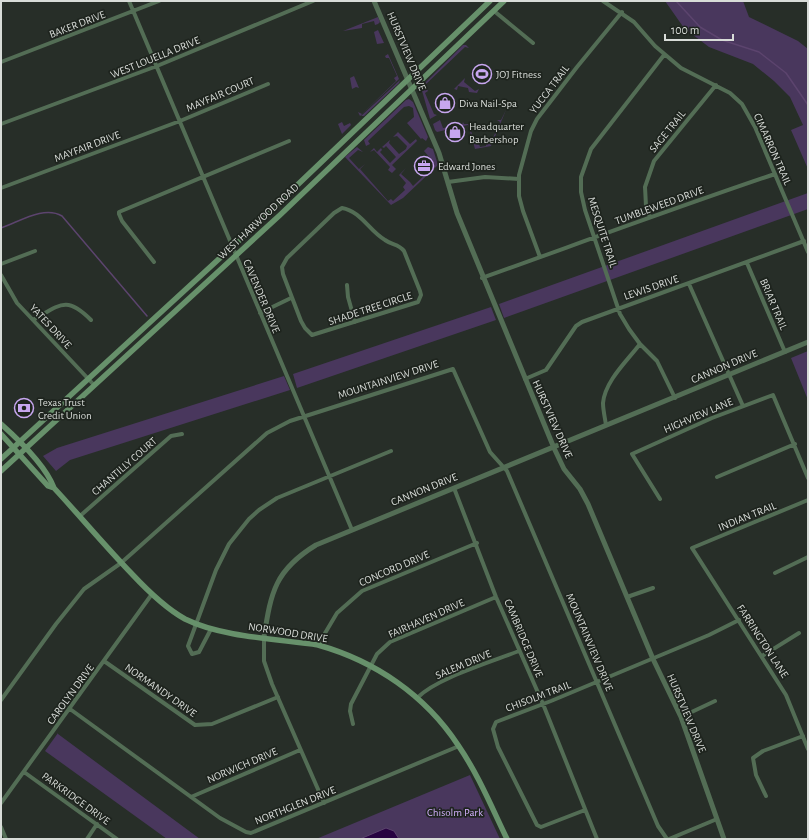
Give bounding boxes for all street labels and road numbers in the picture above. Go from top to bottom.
street label: BAKER DRIVE [48,9,107,40]
street label: HURSTVIEW DRIVE [385,10,428,93]
street label: WEST LOUELLA DRIVE [109,34,202,80]
street label: YUCCA TRAIL [528,63,571,116]
street label: MAYFAIR COURT [185,75,256,114]
street label: SAGE TRAIL [647,108,688,154]
street label: CIMARRON TRAIL [752,112,793,187]
street label: MAYFAIR DRIVE [53,129,122,164]
street label: WEST HARWOOD ROAD [216,181,301,262]
street label: TUMBLEWEED DRIVE [613,184,706,227]
street label: MESQUITE TRAIL [586,195,619,269]
street label: CAVENDER DRIVE [241,258,282,335]
street label: LEWIS DRIVE [622,273,681,302]
street label: BRIAR TRAIL [758,277,789,332]
street label: SHADE TREE CIRCLE [327,290,414,327]
street label: YATES DRIVE [27,302,74,351]
street label: CANNON DRIVE [689,347,760,385]
street label: MOUNTAINVIEW DRIVE [337,358,440,401]
street label: HURSTVIEW DRIVE [530,378,575,461]
street label: HIGHVIEW LANE [662,396,735,435]
street label: CHANTILLY COURT [90,435,159,497]
street label: CANNON DRIVE [389,471,460,508]
street label: INDIAN TRAIL [717,500,778,533]
street label: CONCORD DRIVE [357,548,432,588]
street label: MOUNTAINVIEW DRIVE [564,592,615,693]
street label: FAIRHAVEN DRIVE [387,597,466,640]
street label: CAMBRIDGE DRIVE [502,597,545,680]
street label: FARRINGTON LANE [735,603,791,680]
street label: NORWOOD DRIVE [247,621,329,644]
street label: SALEM DRIVE [434,648,493,681]
street label: CAROLYN DRIVE [45,662,96,727]
street label: NORMANDY DRIVE [123,662,199,720]
street label: HURSTVIEW DRIVE [665,672,708,755]
street label: CHISOLM TRAIL [504,679,573,714]
street label: NORWICH DRIVE [205,745,280,785]
street label: PARKRIDGE DRIVE [40,770,112,827]
street label: NORTHGLEN DRIVE [253,784,338,827]

